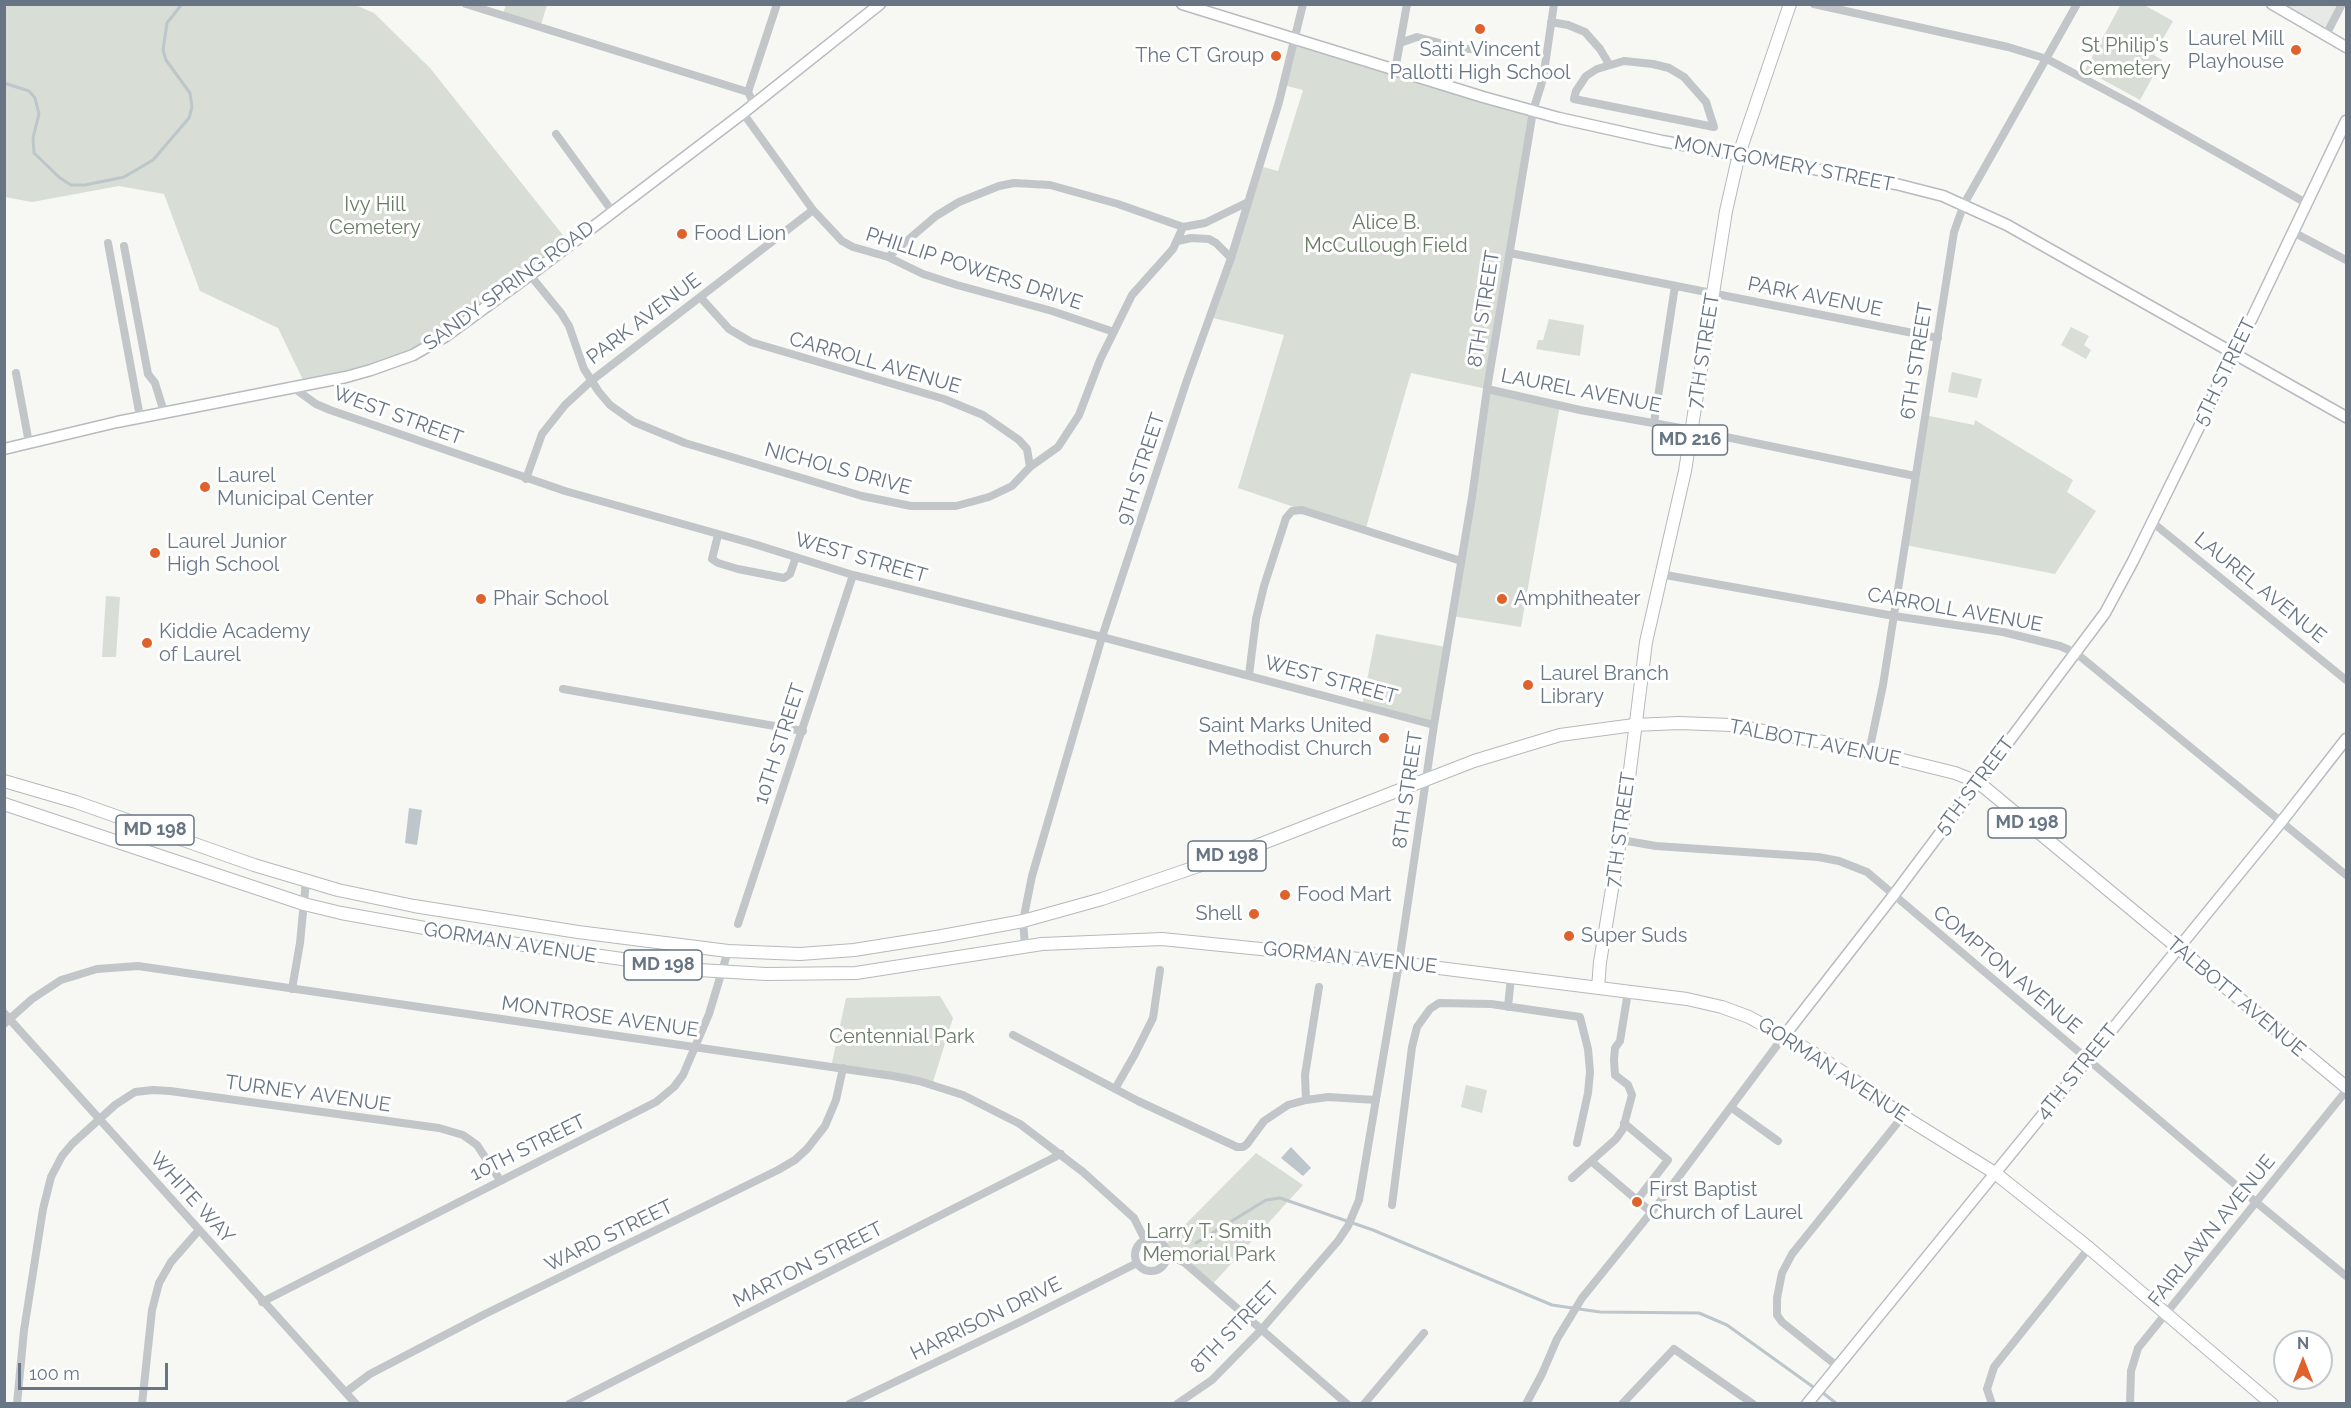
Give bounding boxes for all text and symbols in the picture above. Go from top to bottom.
marker: Saint Vincent Pallotti High School [1473,22,1487,36]
place label: Laurel Mill Playhouse [2188,27,2284,74]
park label: St Philip's Cemetery [2079,34,2171,81]
place label: Saint Vincent Pallotti High School [1390,38,1570,85]
marker: Laurel Mill Playhouse [2289,43,2303,57]
place label: The CT Group [1135,44,1264,68]
marker: The CT Group [1269,49,1283,63]
street label: MONTGOMERY STREET [1672,131,1896,197]
park label: Ivy Hill Cemetery [329,193,421,240]
park label: Alice B. McCullough Field [1304,211,1468,258]
street label: SANDY SPRING ROAD [419,216,599,356]
place label: Food Lion [694,222,786,246]
street label: PHILLIP POWERS DRIVE [863,223,1085,315]
marker: Food Lion [675,227,689,241]
street label: 8TH STREET [1463,249,1505,369]
street label: PARK AVENUE [582,268,706,370]
street label: PARK AVENUE [1746,272,1884,322]
street label: 7TH STREET [1683,292,1725,410]
street label: 6TH STREET [1896,301,1938,421]
street label: 5TH STREET [2189,314,2261,430]
street label: CARROLL AVENUE [786,327,964,399]
street label: LAUREL AVENUE [1499,364,1663,418]
street label: WEST STREET [330,381,466,451]
street label: 9TH STREET [1112,410,1170,528]
road number: MD 216 [1652,425,1728,455]
street label: NICHOLS DRIVE [762,438,914,500]
place label: Laurel Municipal Center [217,464,374,511]
marker: Laurel Municipal Center [198,480,212,494]
street label: WEST STREET [792,528,930,588]
street label: LAUREL AVENUE [2189,528,2331,648]
place label: Laurel Junior High School [167,530,287,577]
marker: Laurel Junior High School [148,546,162,560]
street label: CARROLL AVENUE [1866,583,2044,637]
place label: Phair School [493,587,608,611]
place label: Amphitheater [1514,587,1640,611]
marker: Phair School [474,592,488,606]
marker: Amphitheater [1495,592,1509,606]
place label: Kiddie Academy of Laurel [159,620,311,667]
marker: Kiddie Academy of Laurel [140,636,154,650]
street label: WEST STREET [1262,651,1400,709]
place label: Laurel Branch Library [1540,662,1669,709]
marker: Laurel Branch Library [1521,678,1535,692]
street label: 10TH STREET [749,681,811,807]
place label: Saint Marks United Methodist Church [1199,714,1372,761]
street label: TALBOTT AVENUE [1727,715,1903,771]
street label: 8TH STREET [1388,730,1428,850]
marker: Saint Marks United Methodist Church [1377,731,1391,745]
street label: 5TH STREET [1930,732,2020,840]
street label: 7TH STREET [1601,771,1641,889]
road number: MD 198 [1988,808,2066,838]
road number: MD 198 [116,815,194,845]
road number: MD 198 [1188,841,1266,871]
place label: Food Mart [1297,883,1392,907]
marker: Food Mart [1278,888,1292,902]
street label: COMPTON AVENUE [1928,901,2086,1039]
place label: Shell [1196,902,1242,926]
marker: Shell [1247,907,1261,921]
street label: GORMAN AVENUE [422,917,598,969]
place label: Super Suds [1581,924,1687,948]
marker: Super Suds [1562,929,1576,943]
street label: TALBOTT AVENUE [2162,932,2310,1062]
street label: GORMAN AVENUE [1262,937,1438,979]
road number: MD 198 [624,950,702,980]
street label: MONTROSE AVENUE [500,991,700,1043]
street label: GORMAN AVENUE [1753,1012,1913,1128]
street label: 4TH STREET [2031,1019,2123,1125]
park label: Centennial Park [829,1025,975,1049]
street label: TURNEY AVENUE [224,1071,392,1117]
street label: 10TH STREET [466,1110,590,1186]
street label: WHITE WAY [145,1147,239,1249]
street label: FAIRLAWN AVENUE [2143,1150,2281,1312]
place label: First Baptist Church of Laurel [1649,1178,1802,1225]
street label: WARD STREET [541,1195,677,1277]
marker: First Baptist Church of Laurel [1630,1195,1644,1209]
street label: MARTON STREET [729,1217,887,1313]
park label: Larry T. Smith Memorial Park [1142,1220,1276,1267]
street label: HARRISON DRIVE [907,1272,1065,1366]
street label: 8TH STREET [1185,1277,1285,1379]
north arrow [2273,1330,2333,1390]
text: N [2297,1334,2309,1353]
scale bar [21,1351,171,1389]
text: 100 m [29,1363,80,1384]

